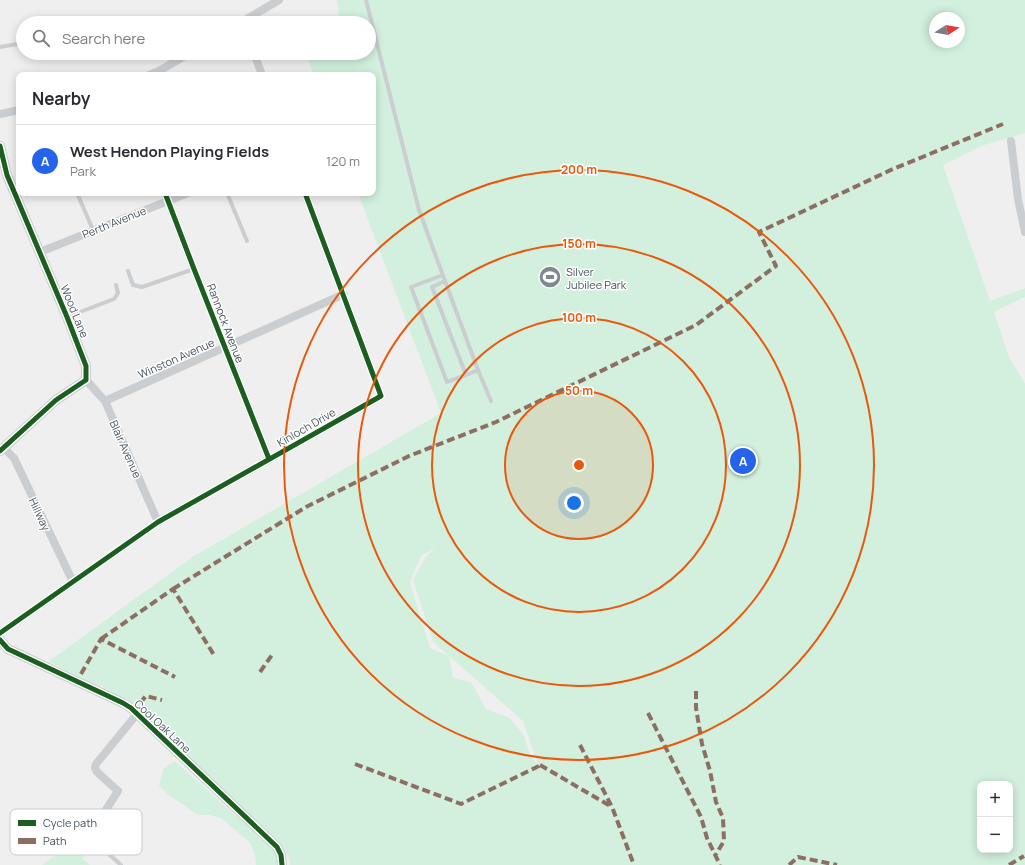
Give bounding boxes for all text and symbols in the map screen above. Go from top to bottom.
north arrow [929,12,965,48]
search box [16,16,376,60]
icon: search [30,27,52,49]
text: Search here [62,28,145,49]
text: Nearby [32,87,90,110]
text: West Hendon Playing Fields [70,141,269,162]
text: A [41,152,49,170]
text: 120 m [326,152,360,170]
text: 200 m [561,161,597,178]
text: Park [70,162,96,180]
street label: Perth Avenue [80,202,149,242]
text: 150 m [562,235,596,252]
sports icon: Silver Jubilee Park [537,264,563,290]
place label: Silver Jubilee Park [566,264,627,292]
street label: Rannock Avenue [204,281,248,365]
street label: Wood Lane [58,282,93,340]
text: 100 m [562,309,596,326]
street label: Winston Avenue [135,334,217,382]
text: 50 m [565,382,593,399]
street label: Kinloch Drive [274,404,338,450]
street label: Blair Avenue [107,418,146,481]
pin: A [730,446,756,476]
centre of rings [572,458,586,472]
your location [564,493,584,513]
street label: Hillway [26,495,54,533]
street label: Cool Oak Lane [132,696,195,756]
map controls [977,781,1013,853]
button: + [977,781,1013,817]
legend [10,809,142,855]
text: Cycle path [43,815,97,830]
button: − [977,817,1013,853]
text: Path [43,833,66,848]

